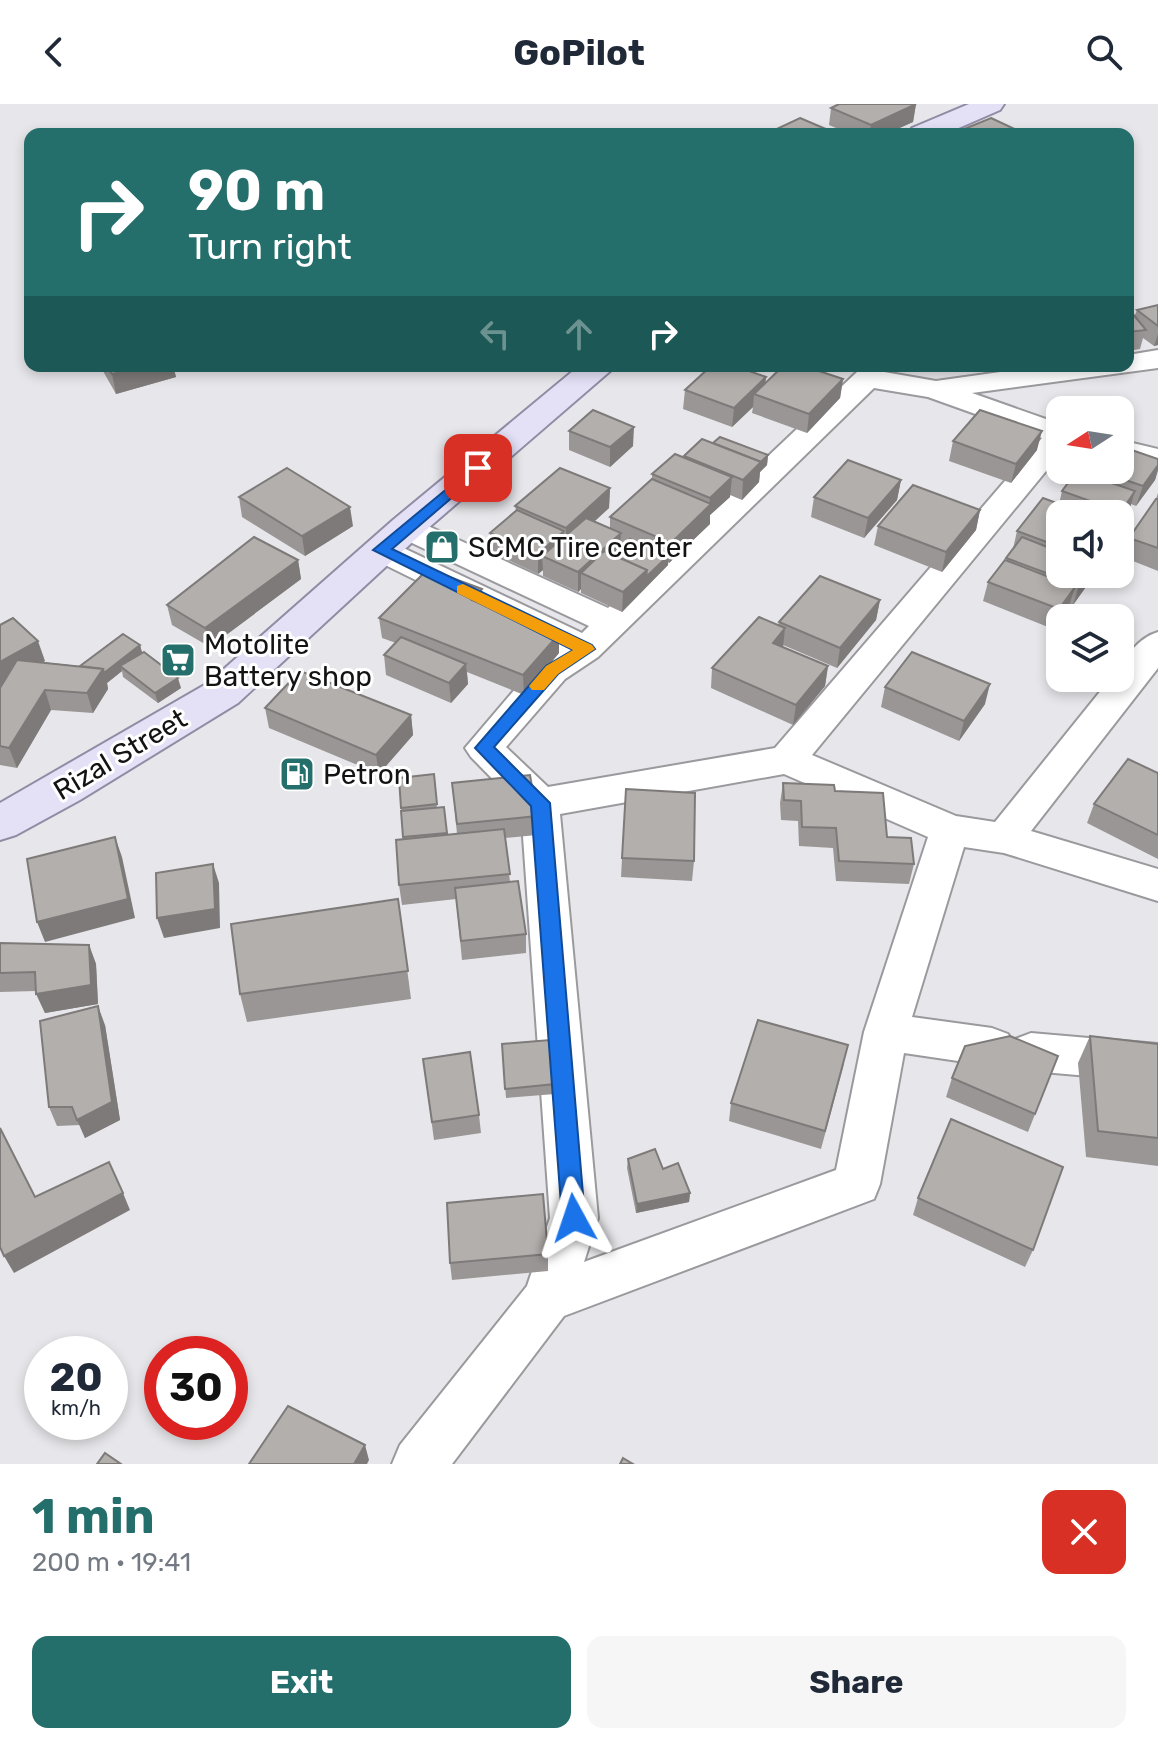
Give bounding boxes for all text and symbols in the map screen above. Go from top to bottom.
icon: back [32,30,76,74]
icon: search [1082,30,1126,74]
text: GoPilot [513,31,645,74]
text: 90 m [188,158,325,224]
icon: right [56,160,160,264]
text: Turn right [188,225,352,268]
icon: left [473,312,517,356]
icon: ahead [557,312,601,356]
icon: right [641,312,685,356]
north arrow [1046,396,1134,484]
map controls [1046,396,1134,692]
pin [444,434,512,502]
icon: arrive [456,446,500,490]
button: sound [1046,500,1134,588]
shop icon: SCMC Tire center [423,528,461,566]
place label: SCMC Tire center [468,531,692,564]
button: layers [1046,604,1134,692]
place label: Motolite Battery shop [204,628,372,693]
supermarket icon: Motolite Battery shop [159,641,197,679]
street label: Rizal Street [48,702,193,807]
fuel station icon: Petron [278,755,316,793]
place label: Petron [323,758,411,791]
position arrow [532,1176,616,1260]
speed limit sign: 30 [144,1336,248,1440]
text: 20 [49,1354,103,1401]
text: km/h [51,1396,101,1420]
text: 1 min [32,1488,155,1545]
button: close [1042,1490,1126,1574]
text: 200 m · 19:41 [32,1547,191,1578]
button: Exit [32,1636,571,1728]
button: Share [587,1636,1126,1728]

